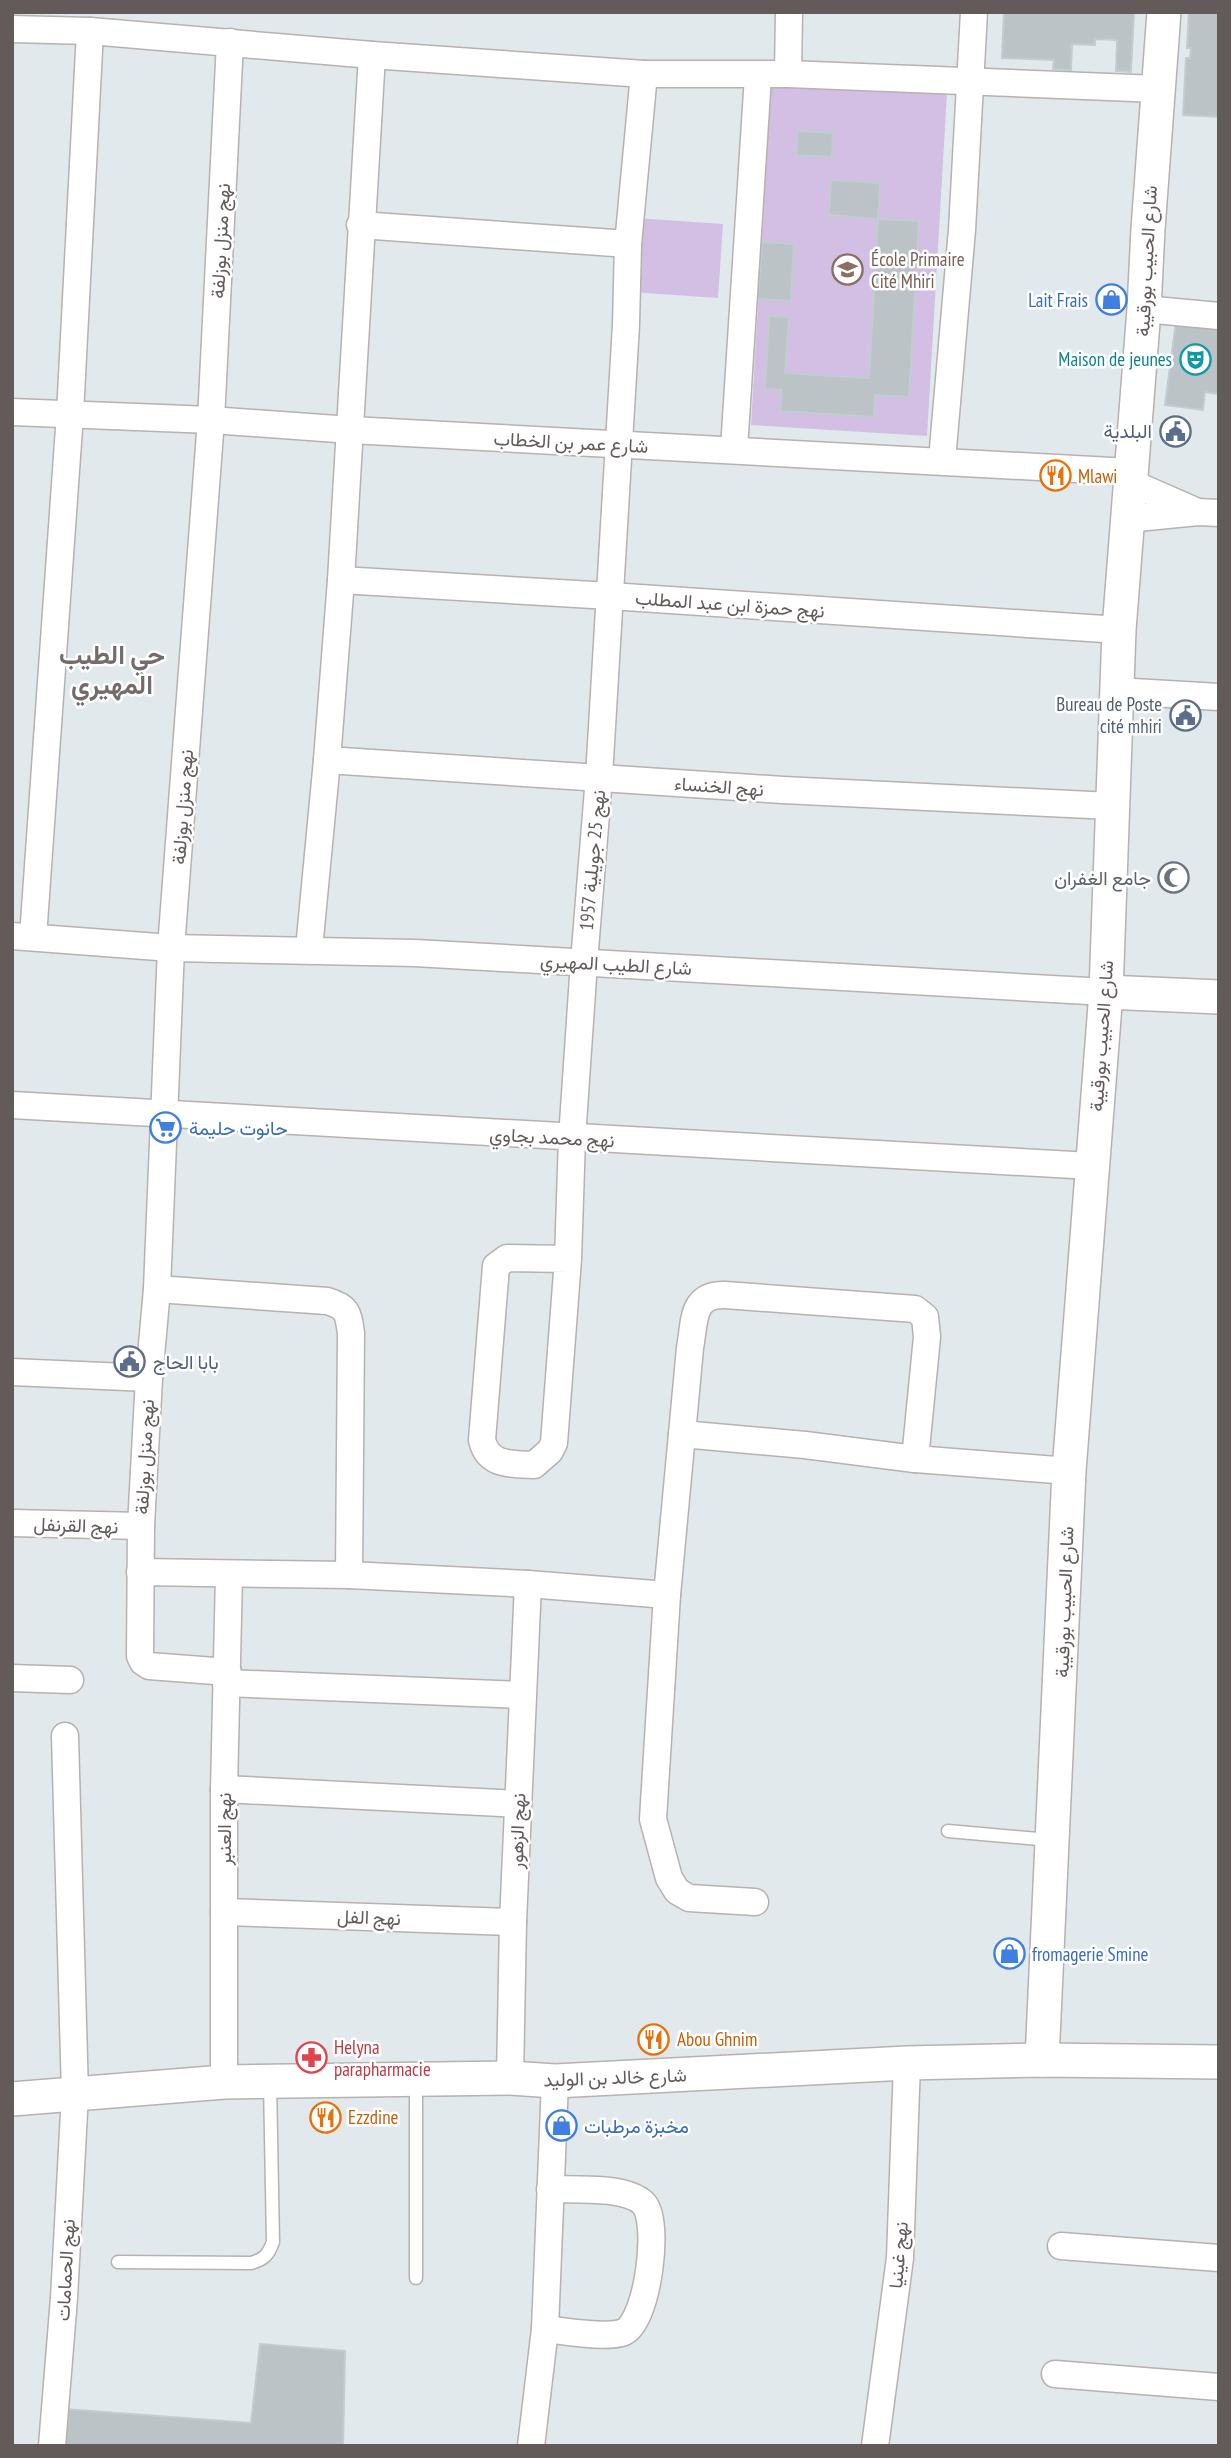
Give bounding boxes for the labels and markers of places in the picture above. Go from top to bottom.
place label: École Primaire Cité Mhiri [871,247,965,293]
school or university icon: École Primaire Cité Mhiri [831,253,865,287]
shop icon: Lait Frais [1094,283,1128,317]
place label: Lait Frais [1028,288,1088,312]
theatre icon: Maison de jeunes [1178,342,1212,376]
place label: Maison de jeunes [1058,347,1172,371]
public building icon: البلدية [1158,414,1192,448]
place label: البلدية [1104,419,1152,443]
restaurant icon: Mlawi [1038,459,1072,493]
place label: Mlawi [1078,464,1117,488]
place label: Bureau de Poste cité mhiri [1056,692,1162,738]
public building icon: Bureau de Poste cité mhiri [1168,698,1202,732]
mosque icon: جامع الغفران [1157,861,1191,895]
place label: جامع الغفران [1054,866,1151,892]
supermarket icon: حانوت حليمة [149,1111,183,1145]
place label: حانوت حليمة [189,1116,288,1140]
public building icon: بابا الحاج [113,1345,147,1379]
place label: بابا الحاج [153,1350,219,1375]
shop icon: fromagerie Smine [992,1937,1026,1971]
place label: fromagerie Smine [1032,1942,1148,1966]
restaurant icon: Abou Ghnim [637,2022,671,2056]
place label: Abou Ghnim [677,2027,757,2051]
place label: Helyna parapharmacie [334,2035,431,2081]
pharmacy icon: Helyna parapharmacie [294,2041,328,2075]
restaurant icon: Ezzdine [308,2100,342,2134]
place label: Ezzdine [348,2105,399,2129]
shop icon: مخبزة مرطبات [544,2109,578,2143]
place label: مخبزة مرطبات [584,2114,689,2138]

